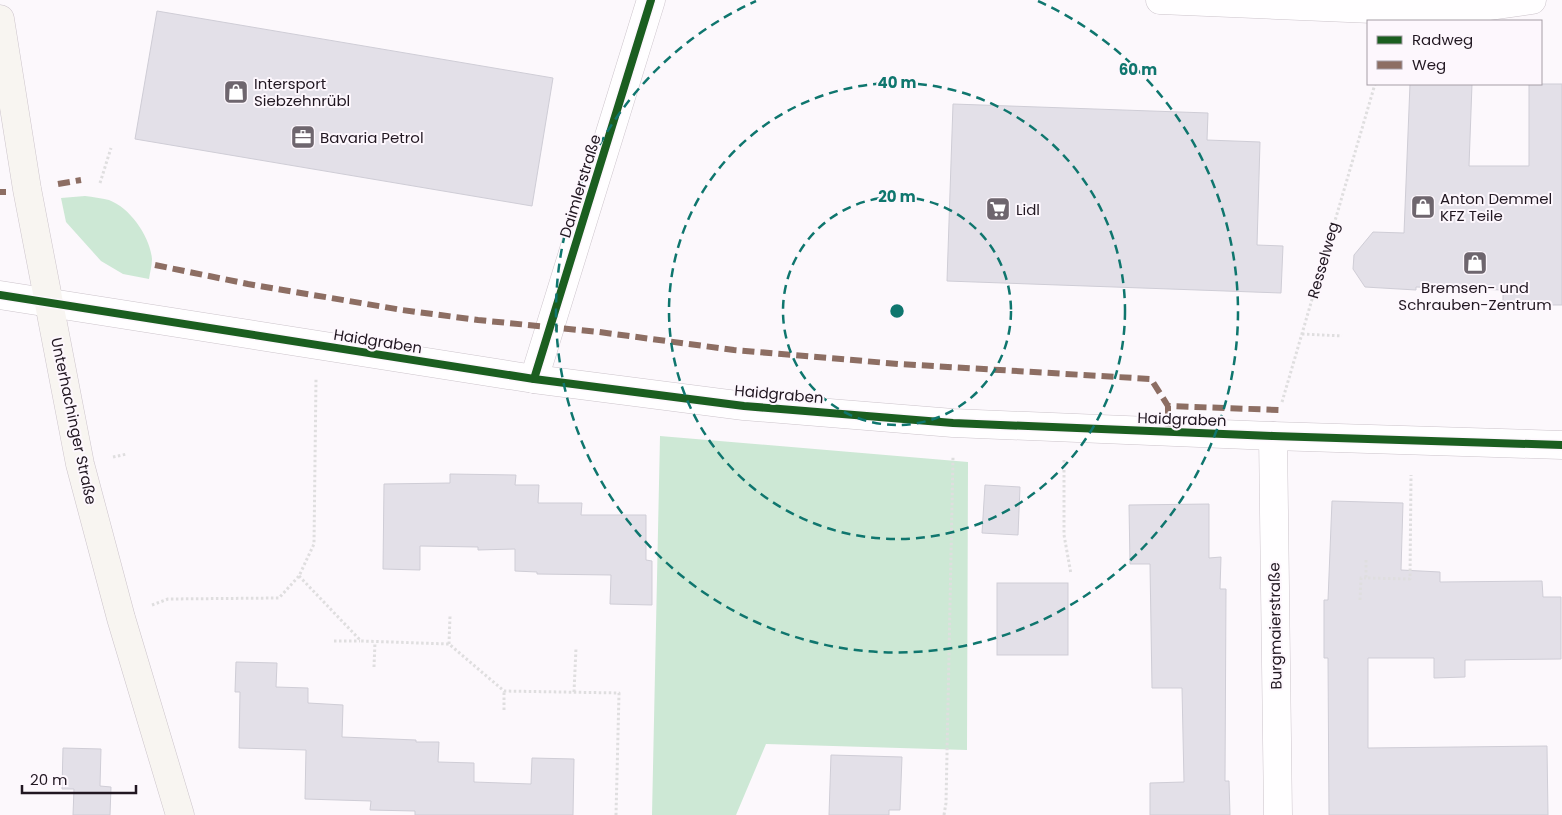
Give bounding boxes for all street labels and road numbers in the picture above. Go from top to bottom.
street label: Daimlerstraße [554,132,606,240]
street label: Resselweg [1302,219,1344,301]
street label: Haidgraben [332,324,424,358]
street label: Unterhachinger Straße [46,335,102,507]
street label: Haidgraben [734,380,824,408]
street label: Haidgraben [1137,407,1227,431]
street label: Burgmaierstraße [1263,562,1287,690]

